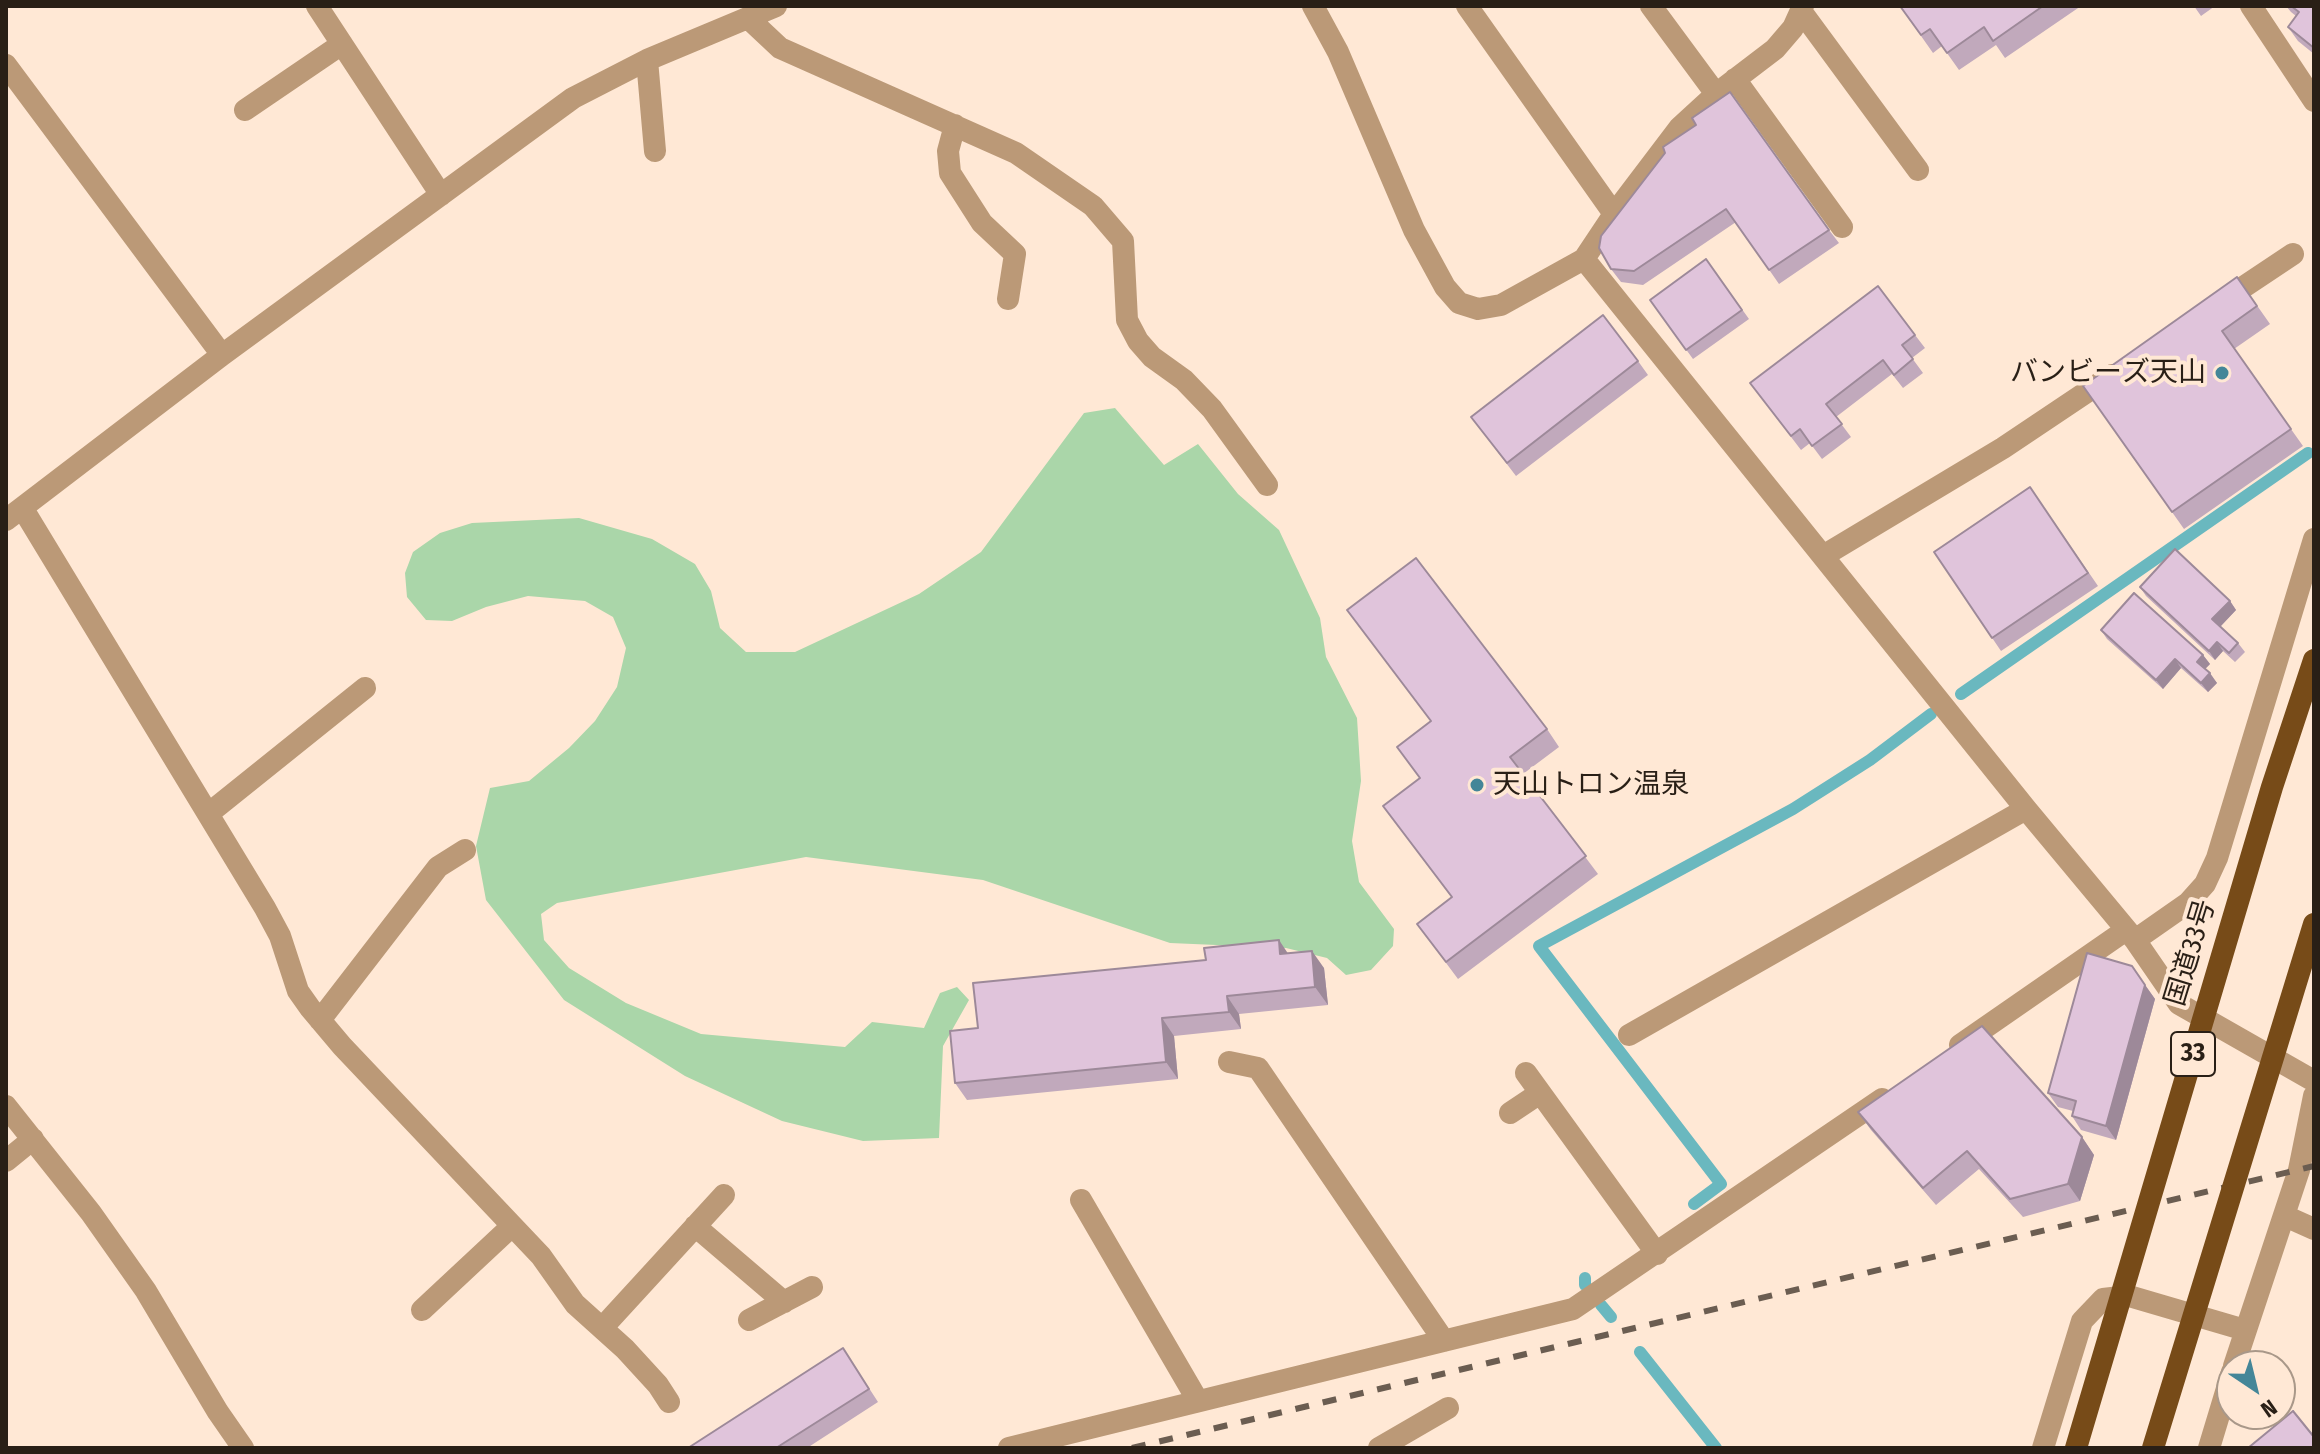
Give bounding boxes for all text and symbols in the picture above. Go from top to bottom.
place label: バンビーズ天山 [2010,356,2206,390]
marker: バンビーズ天山 [2213,364,2231,382]
place label: 天山トロン温泉 [1493,768,1689,802]
marker: 天山トロン温泉 [1468,776,1486,794]
street label: 国道33号 [2159,896,2223,1010]
road number: 33 [2171,1032,2215,1076]
north arrow [2216,1350,2296,1430]
text: N [2256,1394,2282,1423]

